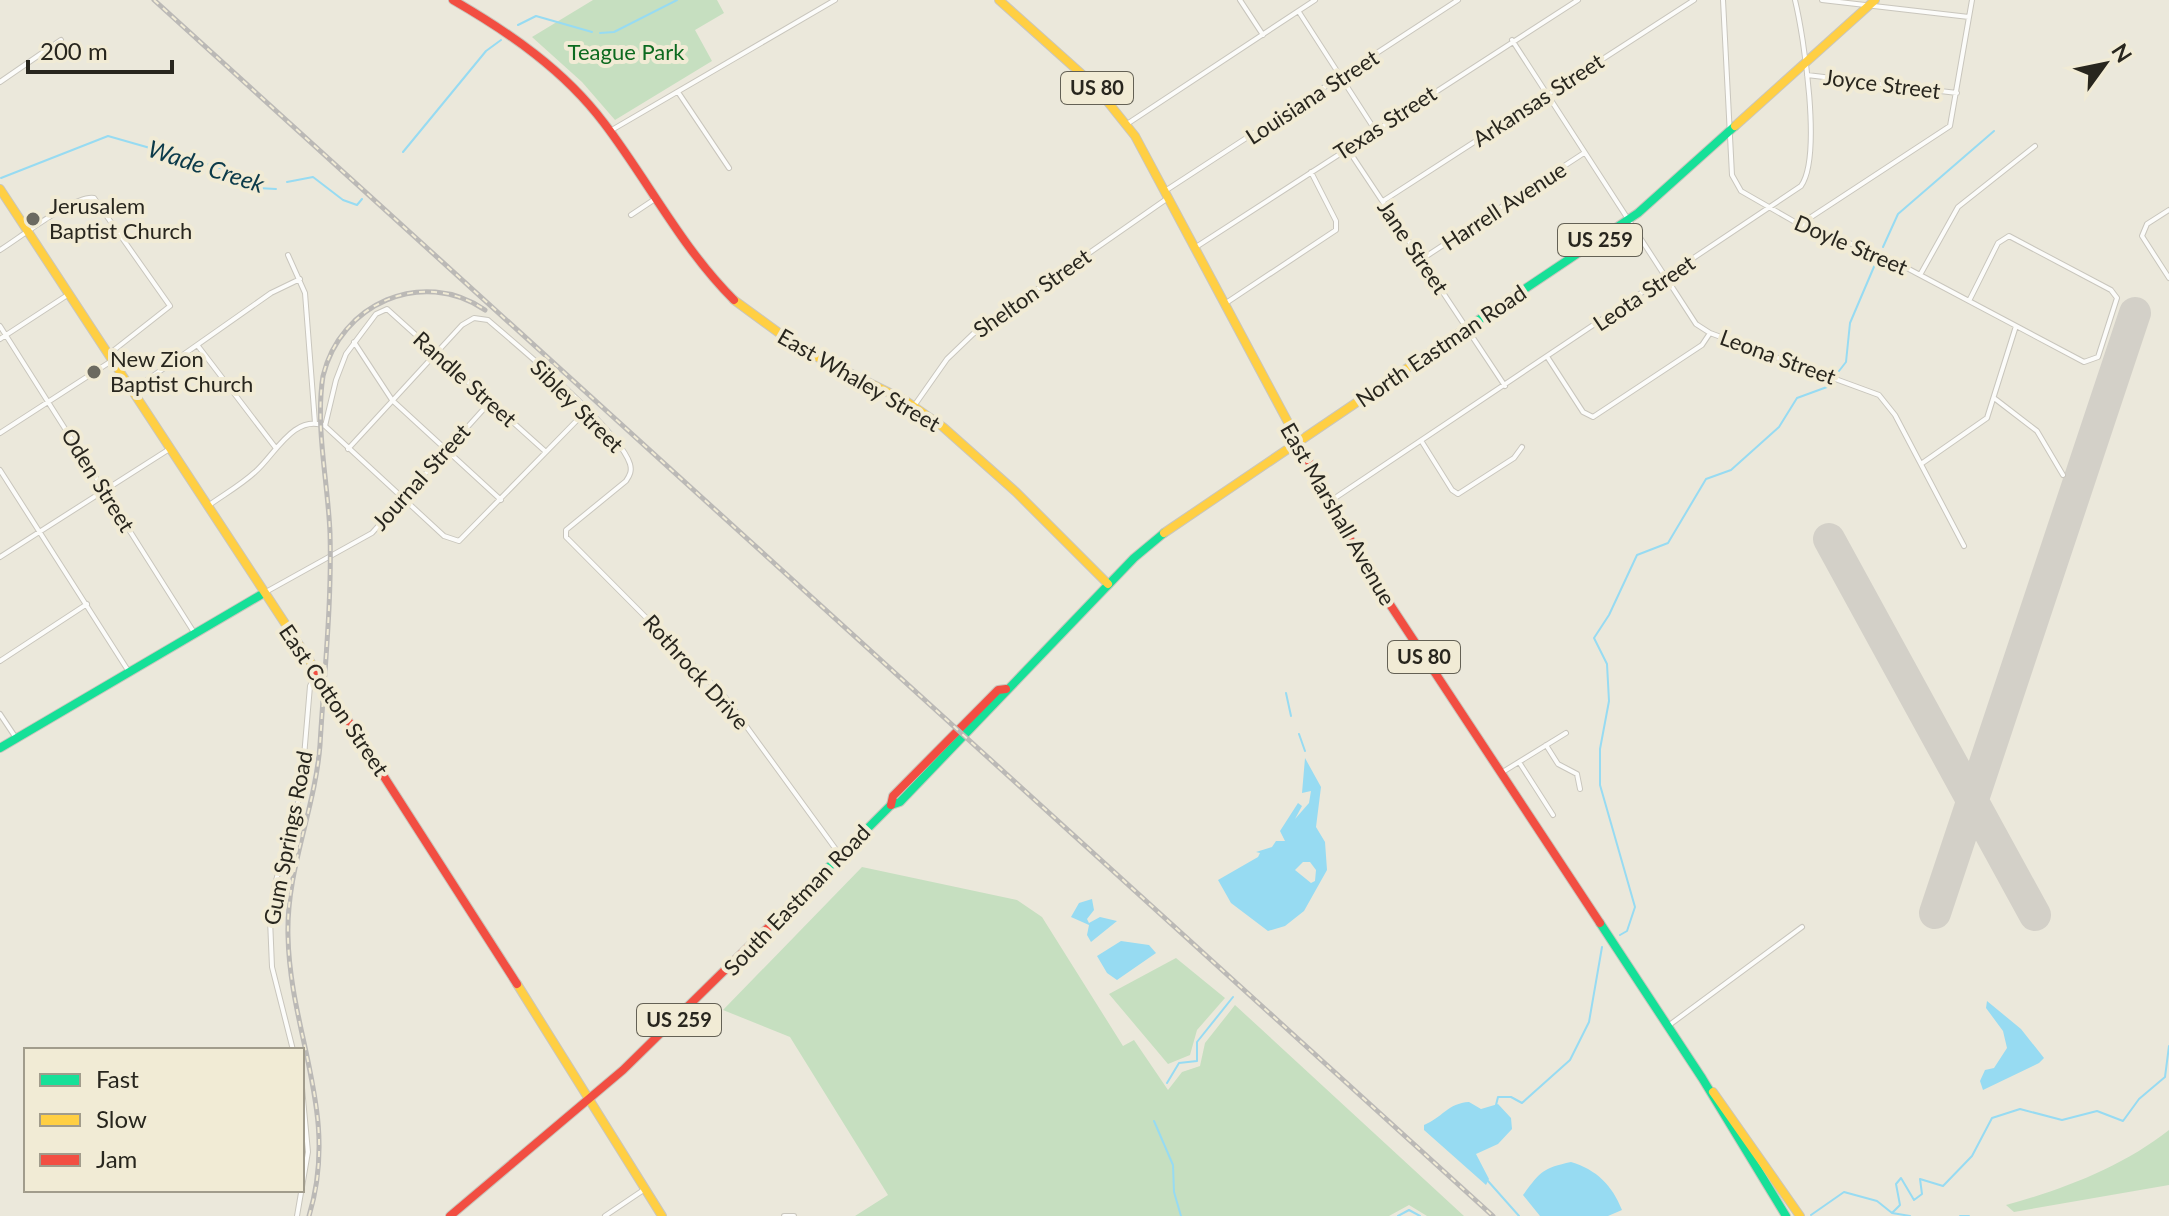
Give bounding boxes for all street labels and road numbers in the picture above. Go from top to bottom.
street label: Louisiana Street [1240,44,1383,150]
street label: Arkansas Street [1467,47,1608,152]
street label: Joyce Street [1822,63,1942,104]
road number: US 80 [1061,72,1133,104]
street label: Texas Street [1328,79,1441,166]
street label: Harrell Avenue [1437,155,1571,256]
street label: Jane Street [1372,195,1455,299]
street label: Doyle Street [1791,209,1912,281]
road number: US 259 [1558,224,1642,256]
street label: Shelton Street [968,242,1096,343]
street label: Leota Street [1588,249,1700,336]
street label: North Eastman Road [1351,279,1531,413]
street label: East Whaley Street [773,322,945,437]
street label: Leona Street [1717,323,1840,390]
street label: Randle Street [408,325,523,432]
street label: Sibley Street [525,354,630,458]
street label: Journal Street [366,418,475,535]
street label: East Marshall Avenue [1275,418,1402,610]
street label: Oden Street [56,423,141,537]
street label: Rothrock Drive [638,609,755,735]
street label: East Cotton Street [274,619,395,781]
road number: US 80 [1388,641,1460,673]
street label: Gum Springs Road [257,749,318,927]
street label: South Eastman Road [718,819,875,981]
road number: US 259 [637,1004,721,1036]

